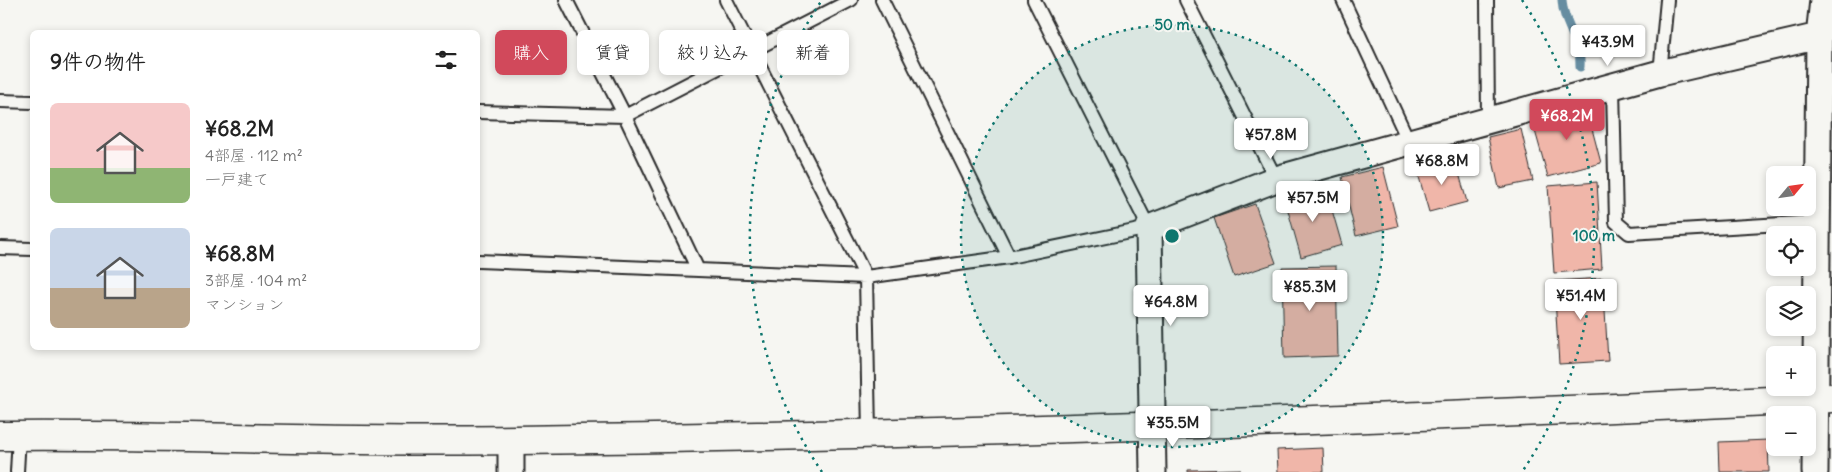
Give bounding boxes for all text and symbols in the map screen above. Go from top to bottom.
text: 50 m [1154,15,1190,34]
pin: ¥43.9M [1567,24,1649,67]
chip: 購入 [495,30,567,75]
chip: 賃貸 [577,30,649,75]
chip: 絞り込み [659,30,767,75]
chip: 新着 [777,30,849,75]
text: ¥43.9M [1581,31,1635,51]
icon: filters [432,46,460,74]
text: 9件の物件 [50,48,146,75]
pin: ¥68.2M [1526,98,1608,141]
text: ¥68.2M [1541,105,1593,125]
text: ¥68.2M [205,115,274,142]
pin: ¥57.8M [1230,118,1312,160]
icon: home [90,123,150,183]
text: ¥57.8M [1245,124,1297,144]
pin: ¥68.8M [1401,144,1483,186]
text: 4部屋 · 112 m² [205,145,303,165]
text: ¥68.8M [1415,150,1469,170]
north arrow [1766,166,1816,216]
map controls [1766,166,1816,456]
text: 一戸建て [205,169,269,189]
pin: ¥57.5M [1272,180,1354,223]
text: ¥57.5M [1287,187,1339,207]
text: 100 m [1573,226,1615,245]
button: locate [1766,226,1816,276]
centre of rings [1163,227,1181,245]
text: ¥68.8M [205,240,275,267]
icon: home [90,248,150,308]
text: 3部屋 · 104 m² [205,270,307,290]
pin: ¥85.3M [1269,270,1351,312]
text: ¥85.3M [1283,276,1337,296]
pin: ¥51.4M [1540,278,1622,321]
pin: ¥64.8M [1130,284,1212,327]
text: ¥51.4M [1556,285,1606,305]
button: layers [1766,286,1816,336]
text: ¥64.8M [1144,291,1198,311]
text: マンション [205,294,284,314]
button: + [1766,346,1816,396]
pin: ¥35.5M [1132,406,1214,448]
button: − [1766,406,1816,456]
text: ¥35.5M [1146,412,1200,432]

